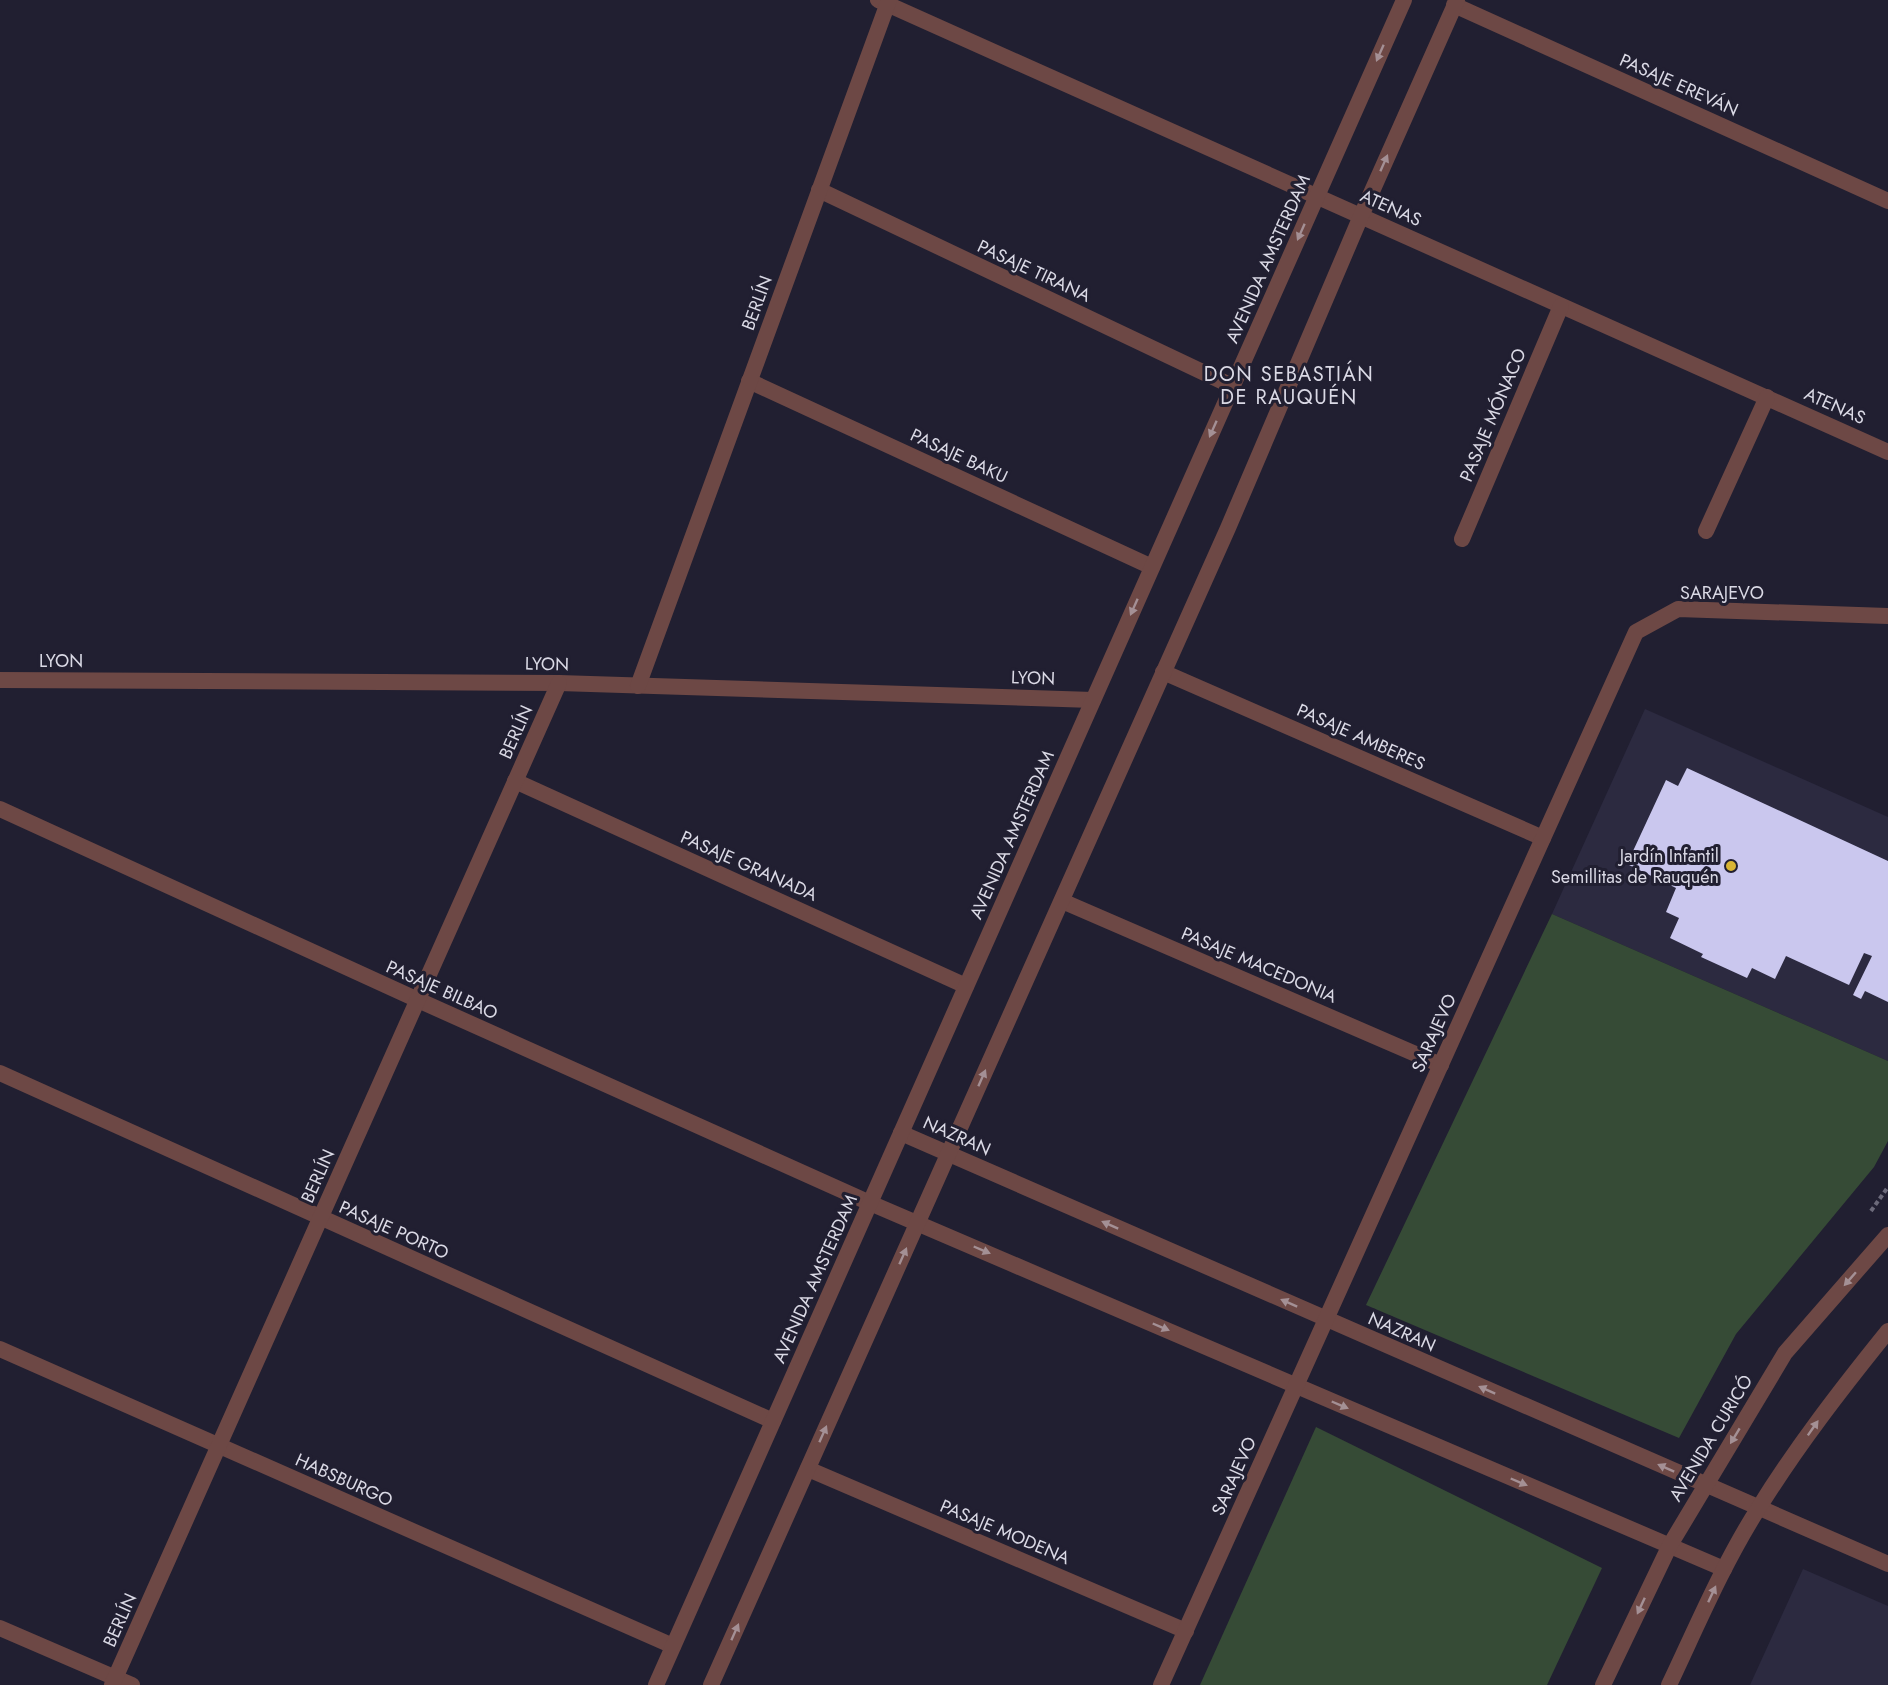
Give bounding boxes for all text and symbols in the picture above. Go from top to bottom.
one-way arrow [1376,45,1385,62]
street label: PASAJE EREVÁN [1615,47,1743,123]
one-way arrow [1380,154,1389,171]
street label: AVENIDA AMSTERDAM [1219,171,1317,347]
street label: ATENAS [1356,183,1426,233]
one-way arrow [1296,223,1306,241]
street label: PASAJE TIRANA [973,233,1095,309]
street label: BERLÍN [735,272,779,334]
street label: PASAJE MÓNACO [1453,344,1533,486]
district label: DON SEBASTIÁN DE RAUQUÉN [1204,360,1374,412]
street label: ATENAS [1800,381,1870,431]
one-way arrow [1208,420,1217,438]
street label: PASAJE BAKU [906,422,1012,490]
street label: SARAJEVO [1680,580,1764,606]
one-way arrow [1130,599,1139,616]
street label: LYON [39,648,83,674]
street label: LYON [525,651,569,677]
street label: LYON [1010,664,1056,692]
street label: PASAJE AMBERES [1293,697,1429,777]
street label: BERLÍN [493,701,539,763]
street label: AVENIDA AMSTERDAM [963,747,1061,923]
street label: PASAJE GRANADA [676,824,822,908]
place label: Jardín Infantil Semillitas de Rauquén [1551,843,1719,890]
marker: Jardín Infantil Semillitas de Rauquén [1724,859,1738,873]
street label: PASAJE MACEDONIA [1177,920,1341,1010]
street label: PASAJE BILBAO [382,954,502,1026]
street label: SARAJEVO [1405,989,1463,1077]
one-way arrow [978,1070,987,1087]
street label: NAZRAN [919,1110,995,1162]
street label: BERLÍN [295,1145,341,1207]
street label: AVENIDA AMSTERDAM [766,1191,864,1367]
street label: PASAJE PORTO [335,1194,453,1266]
one-way arrow [1101,1220,1119,1230]
one-way arrow [973,1246,991,1255]
one-way arrow [898,1248,907,1265]
one-way arrow [1843,1271,1856,1287]
one-way arrow [1280,1298,1298,1308]
street label: NAZRAN [1364,1306,1440,1358]
one-way arrow [1152,1323,1170,1332]
street label: AVENIDA CURICÓ [1663,1370,1759,1506]
one-way arrow [1477,1385,1495,1395]
one-way arrow [1331,1401,1349,1410]
one-way arrow [1807,1420,1818,1436]
one-way arrow [819,1426,828,1443]
one-way arrow [1730,1428,1741,1444]
street label: SARAJEVO [1205,1432,1263,1520]
street label: HABSBURGO [291,1447,397,1513]
one-way arrow [1657,1464,1674,1473]
one-way arrow [1511,1477,1528,1486]
street label: PASAJE MODENA [936,1493,1074,1571]
one-way arrow [1707,1586,1716,1603]
street label: BERLÍN [97,1589,143,1651]
one-way arrow [1636,1598,1645,1615]
one-way arrow [731,1623,740,1640]

